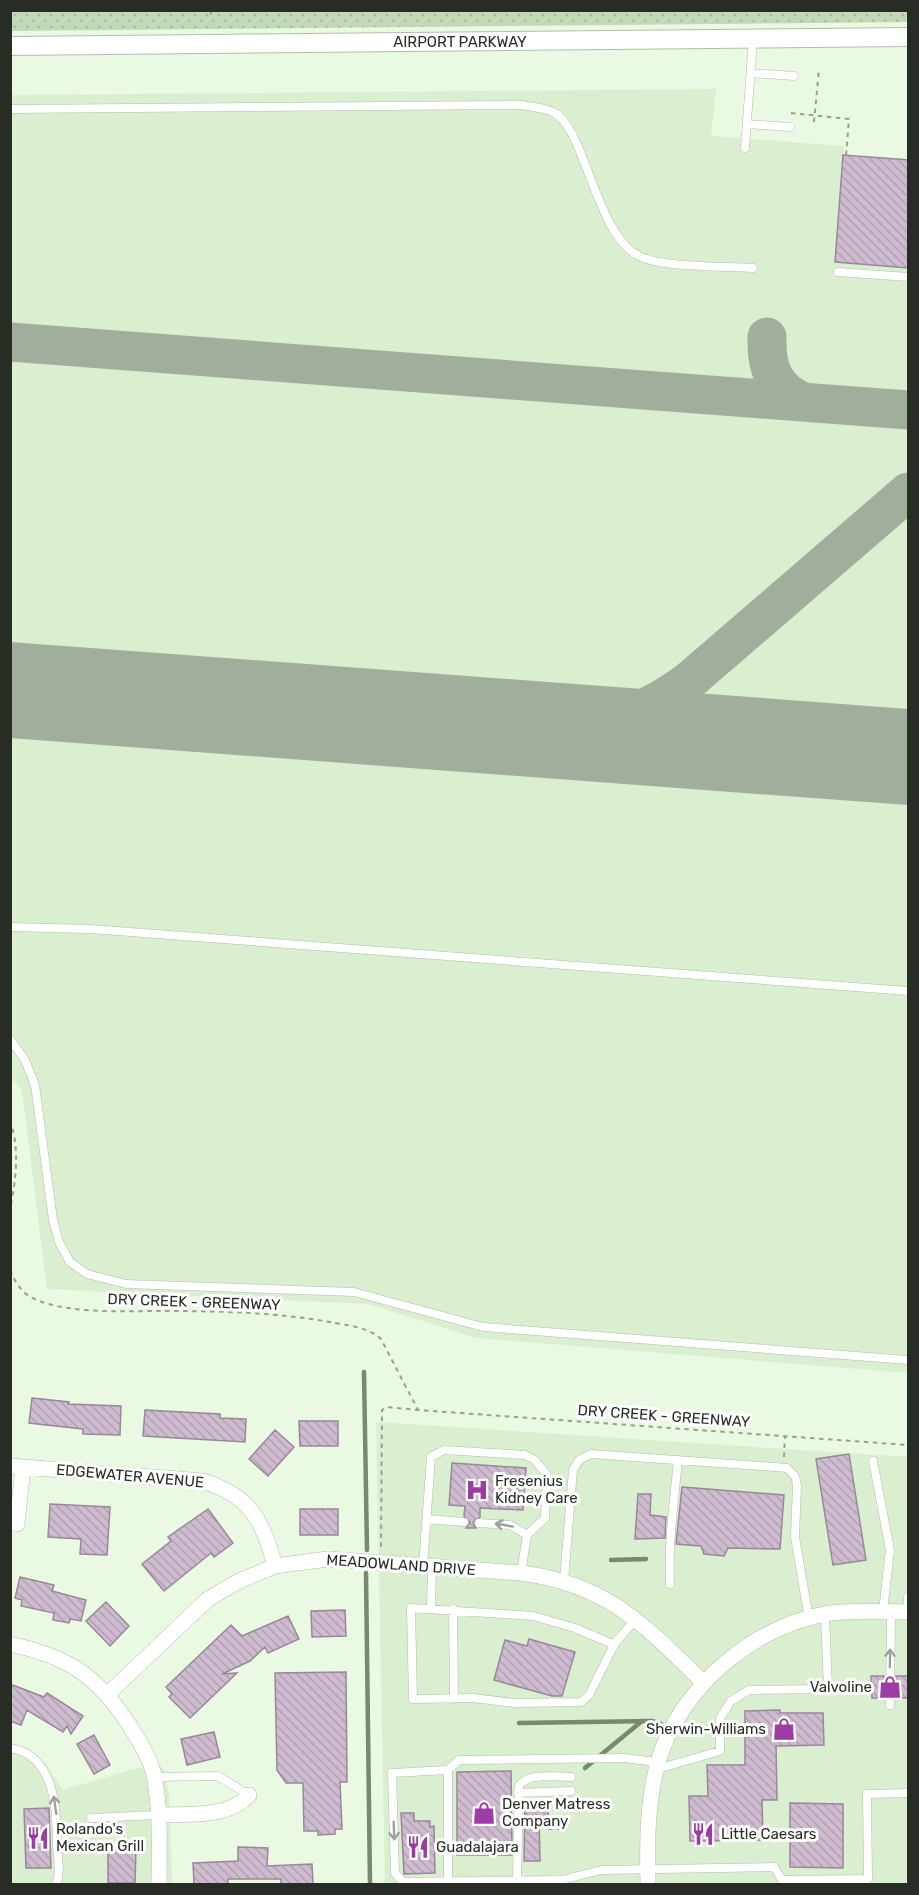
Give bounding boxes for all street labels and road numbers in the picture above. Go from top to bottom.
street label: AIRPORT PARKWAY [393,33,527,51]
street label: DRY CREEK - GREENWAY [107,1290,281,1314]
street label: DRY CREEK - GREENWAY [577,1401,751,1431]
street label: EDGEWATER AVENUE [55,1461,205,1491]
street label: MEADOWLAND DRIVE [326,1551,476,1579]

